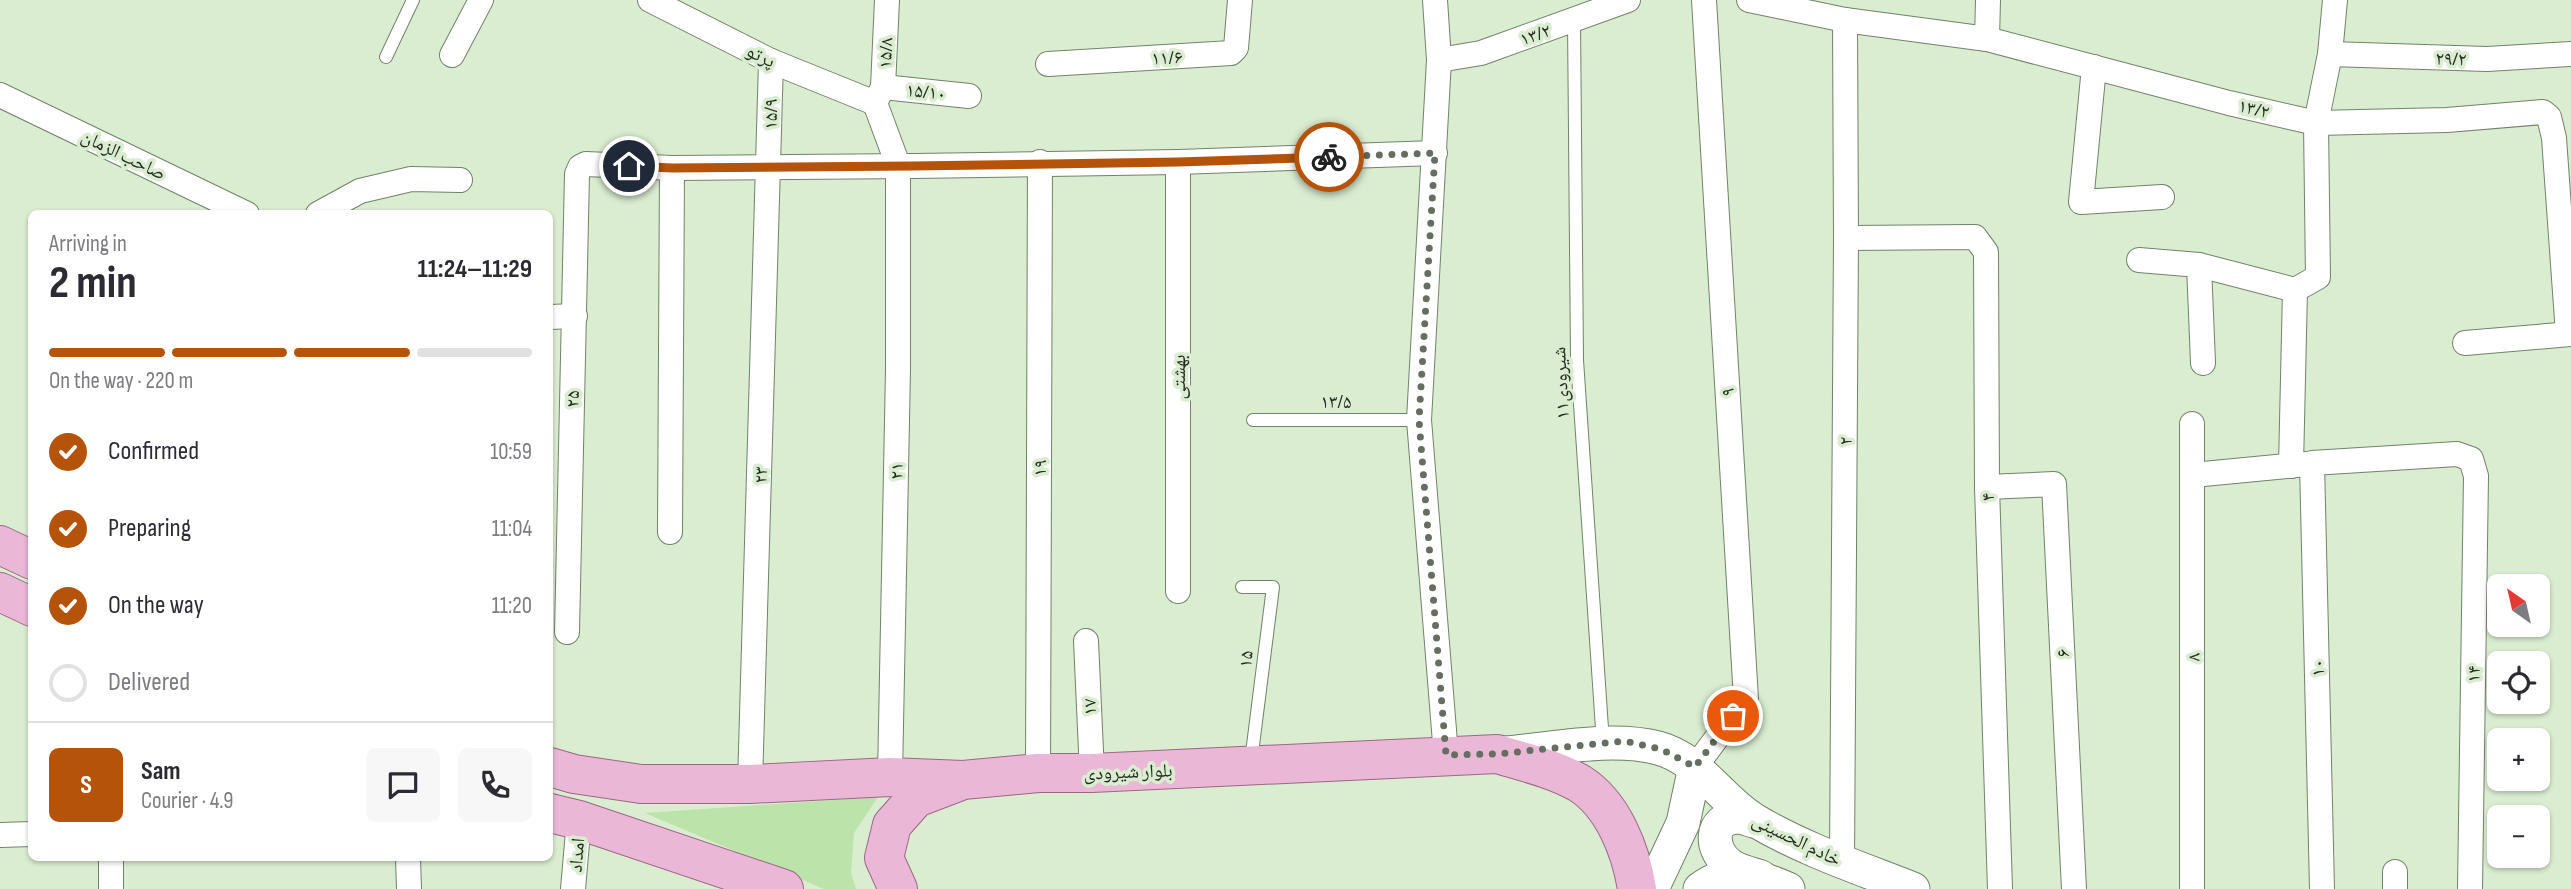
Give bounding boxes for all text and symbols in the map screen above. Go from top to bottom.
street label: ۱۳/۲ [1517,19,1554,51]
street label: ۱۵/۸ [874,36,899,69]
street label: پرتو [742,40,779,73]
street label: ۱۱/۶ [1151,46,1183,71]
street label: ۲۹/۲ [2435,47,2467,72]
street label: ۱۵/۱۰ [905,79,947,106]
street label: ۱۳/۲ [2236,95,2271,124]
street label: ۱۵/۹ [760,98,783,130]
courier [1294,122,1364,192]
street label: صاحب الزمان [77,125,169,186]
pin [599,136,659,196]
icon: bike [1310,138,1348,176]
icon: home [610,147,648,185]
text: Arriving in [49,230,127,258]
text: 11:24–11:29 [417,254,532,285]
text: 2 min [49,256,137,311]
street label: ۱۱شیرودی [1548,346,1575,420]
street label: بهشتی [1168,355,1191,399]
text: On the way · 220 m [49,367,193,395]
street label: ۹ [1717,387,1740,397]
street label: ۲۵ [562,390,585,408]
street label: ۱۳/۵ [1320,391,1352,414]
icon: check [49,433,87,471]
text: Confirmed [108,436,199,467]
street label: ۲ [1835,437,1858,445]
text: 10:59 [490,438,532,466]
street label: ۱۹ [1029,459,1052,477]
street label: ۲۱ [886,462,909,480]
street label: ۲۳ [750,466,773,484]
street label: ۴ [1977,492,2000,502]
icon: check [49,510,87,548]
text: Preparing [108,513,191,544]
text: 11:04 [492,515,532,543]
north arrow [2487,574,2550,637]
map controls [2487,574,2550,868]
icon: check [49,587,87,625]
text: On the way [108,590,204,621]
text: 11:20 [492,592,532,620]
street label: ۶ [2052,648,2075,658]
street label: ۱۵ [1234,649,1259,669]
button: locate [2487,651,2550,714]
street label: ۸ [2183,652,2206,661]
street label: ۱۰ [2307,659,2330,677]
street label: ۱۴ [2463,665,2486,683]
text: Delivered [108,667,190,698]
pin [1703,686,1763,746]
icon: bag [1714,697,1752,735]
street label: ۱۷ [1079,698,1102,716]
button: + [2487,728,2550,791]
button: chat [366,748,440,822]
button: phone [458,748,532,822]
text: Sam [141,756,181,787]
street label: بلوار شیرودی [1083,759,1173,786]
text: S [80,770,92,801]
text: Courier · 4.9 [141,787,233,815]
button: − [2487,805,2550,868]
street label: خادم الحسینی [1748,809,1845,873]
street label: امداد [565,837,590,873]

